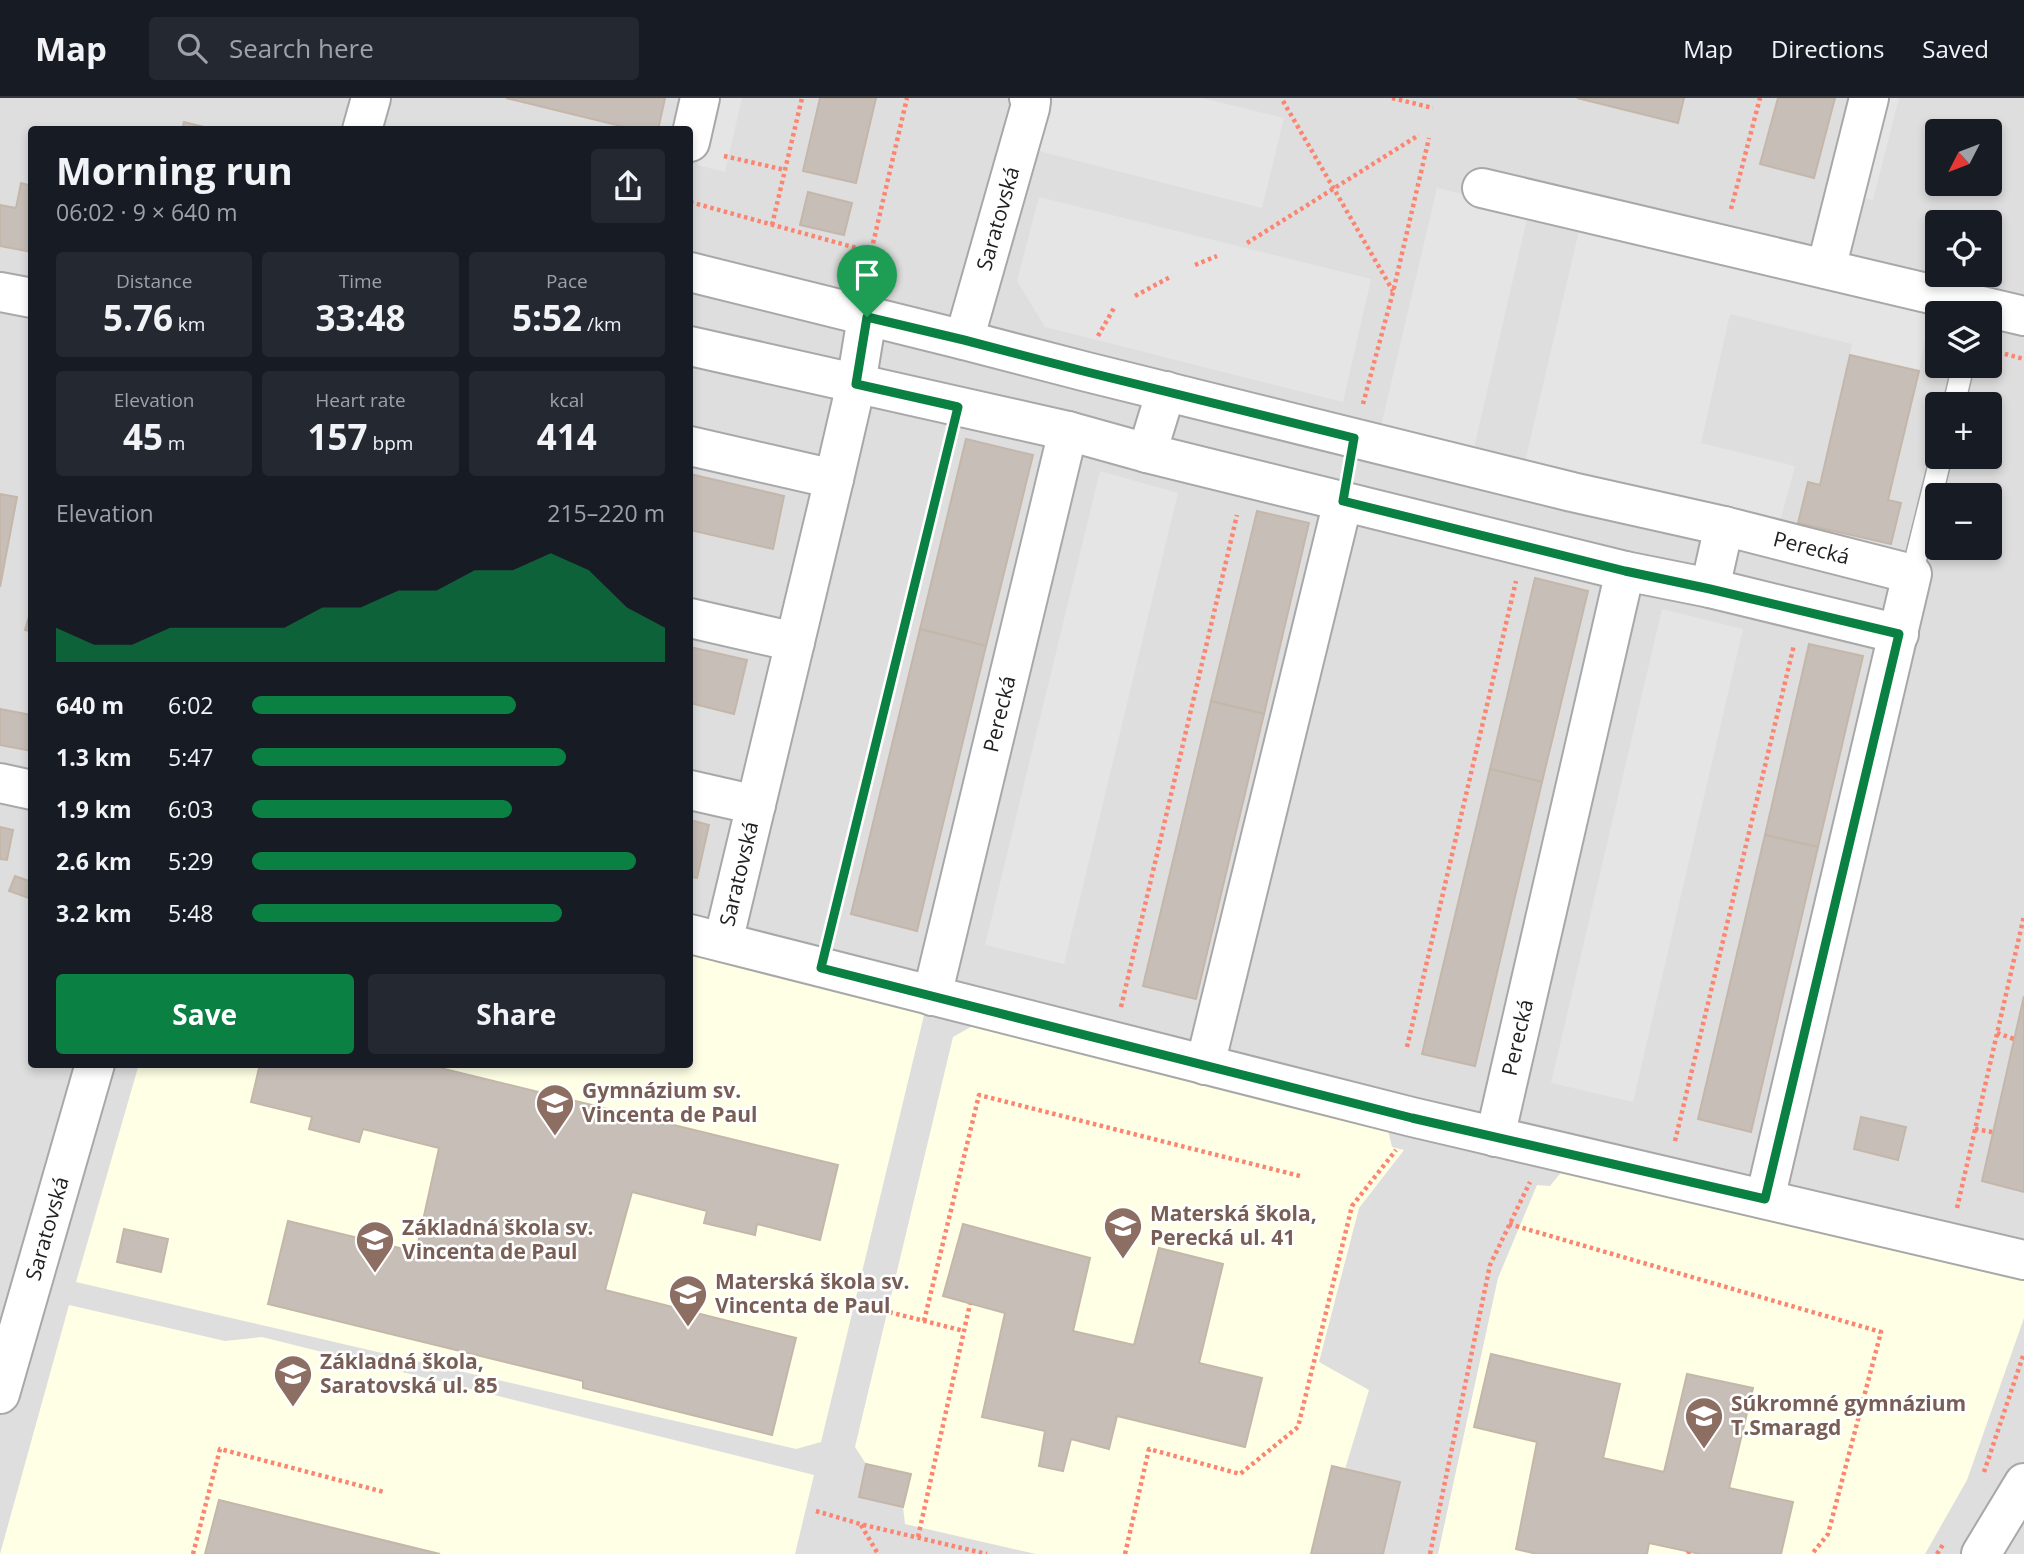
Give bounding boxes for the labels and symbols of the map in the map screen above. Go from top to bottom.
north arrow [1925,119,2002,196]
street label: Saratovská [969,163,1026,274]
pin [837,245,897,317]
street label: Perecká [1771,524,1853,571]
street label: Perecká [976,673,1022,755]
street label: Saratovská [712,818,764,929]
street label: Perecká [1495,996,1539,1078]
place label: Gymnázium sv. Vincenta de Paul [582,1076,757,1128]
school or university icon: Gymnázium sv. Vincenta de Paul [534,1082,576,1137]
street label: Saratovská [18,1173,75,1284]
place label: Materská škola, Perecká ul. 41 [1150,1199,1317,1251]
school or university icon: Materská škola, Perecká ul. 41 [1102,1205,1144,1260]
place label: Základná škola sv. Vincenta de Paul [402,1213,594,1265]
school or university icon: Základná škola sv. Vincenta de Paul [354,1219,396,1274]
place label: Materská škola sv. Vincenta de Paul [715,1267,910,1319]
school or university icon: Materská škola sv. Vincenta de Paul [667,1273,709,1328]
place label: Základná škola, Saratovská ul. 85 [320,1347,498,1399]
school or university icon: Základná škola, Saratovská ul. 85 [272,1353,314,1408]
place label: Súkromné gymnázium T.Smaragd [1731,1389,1966,1441]
school or university icon: Súkromné gymnázium T.Smaragd [1683,1395,1725,1450]

